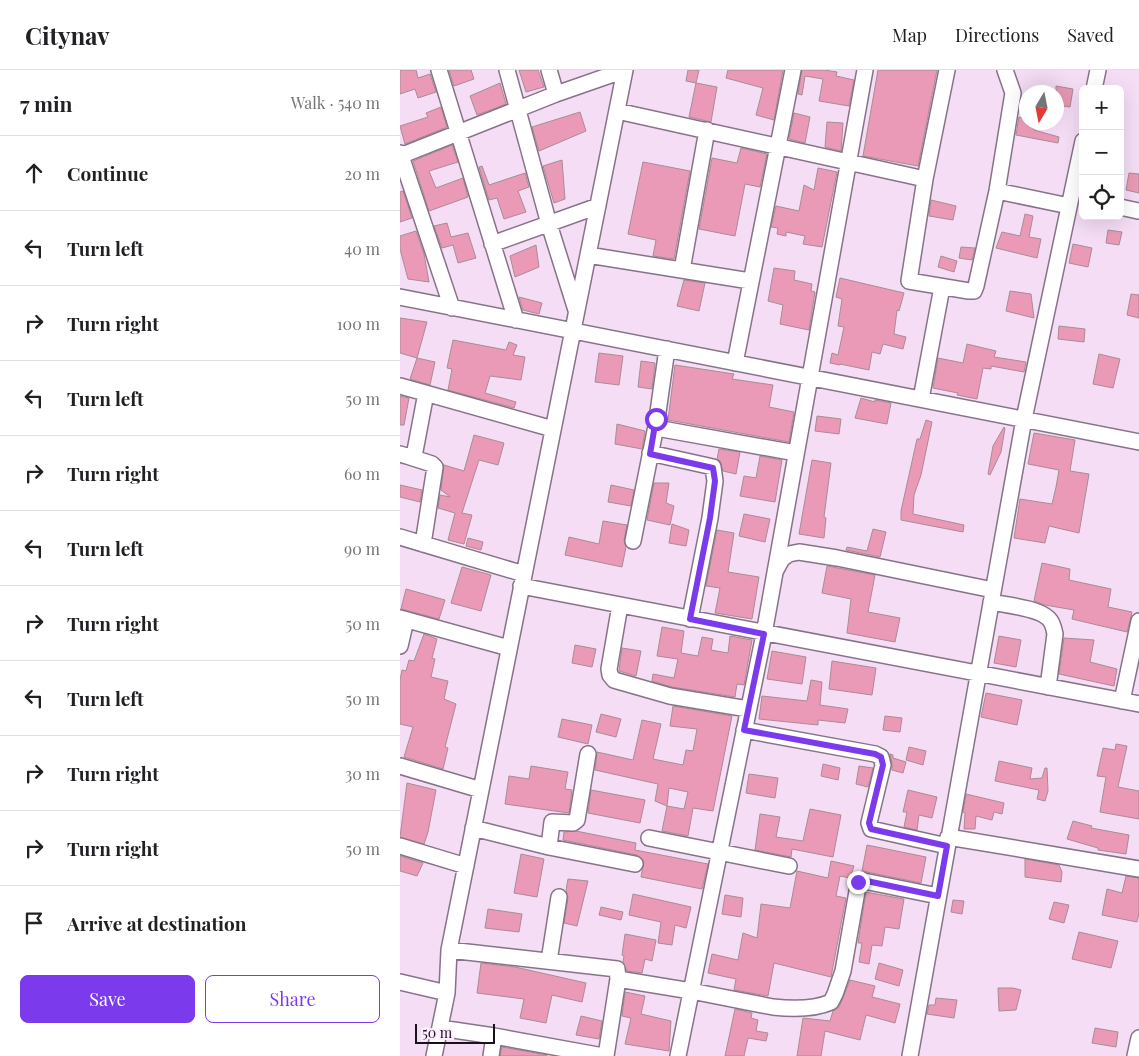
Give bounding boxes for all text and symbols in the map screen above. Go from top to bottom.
text: Citynav [25,19,110,51]
text: Map [892,23,927,47]
text: Directions [955,23,1039,47]
text: Saved [1067,23,1114,47]
north arrow [1019,85,1064,130]
map controls [1079,85,1124,220]
button: + [1079,85,1124,130]
text: 7 min [20,89,73,117]
text: Walk · 540 m [291,92,380,113]
button: − [1079,130,1124,175]
icon: ahead [20,159,48,187]
text: Continue [67,160,148,186]
text: 20 m [345,163,380,184]
button: locate [1079,175,1124,220]
icon: left [20,234,48,262]
text: Turn left [67,235,144,261]
text: 40 m [344,238,380,259]
icon: right [20,309,48,337]
text: Turn right [67,310,159,336]
text: 100 m [337,313,380,334]
icon: left [20,384,48,412]
text: Turn left [67,385,144,411]
text: 50 m [346,388,380,409]
route start [645,408,668,431]
icon: right [20,459,48,487]
text: Turn right [67,460,159,486]
text: 60 m [344,463,380,484]
icon: left [20,534,48,562]
text: Turn left [67,535,144,561]
text: 90 m [344,538,380,559]
icon: right [20,609,48,637]
text: Turn right [67,610,159,636]
text: 50 m [346,613,380,634]
icon: left [20,684,48,712]
text: Turn left [67,685,144,711]
text: 50 m [346,688,380,709]
icon: right [20,759,48,787]
text: Turn right [67,760,159,786]
text: 30 m [345,763,380,784]
icon: right [20,834,48,862]
text: Turn right [67,835,159,861]
text: 50 m [346,838,380,859]
route end [847,871,870,894]
icon: arrive [20,909,48,937]
text: Arrive at destination [67,910,247,936]
button: Save [20,975,195,1023]
button: Share [205,975,380,1023]
scale bar [415,1021,495,1044]
text: 50 m [422,1023,452,1042]

